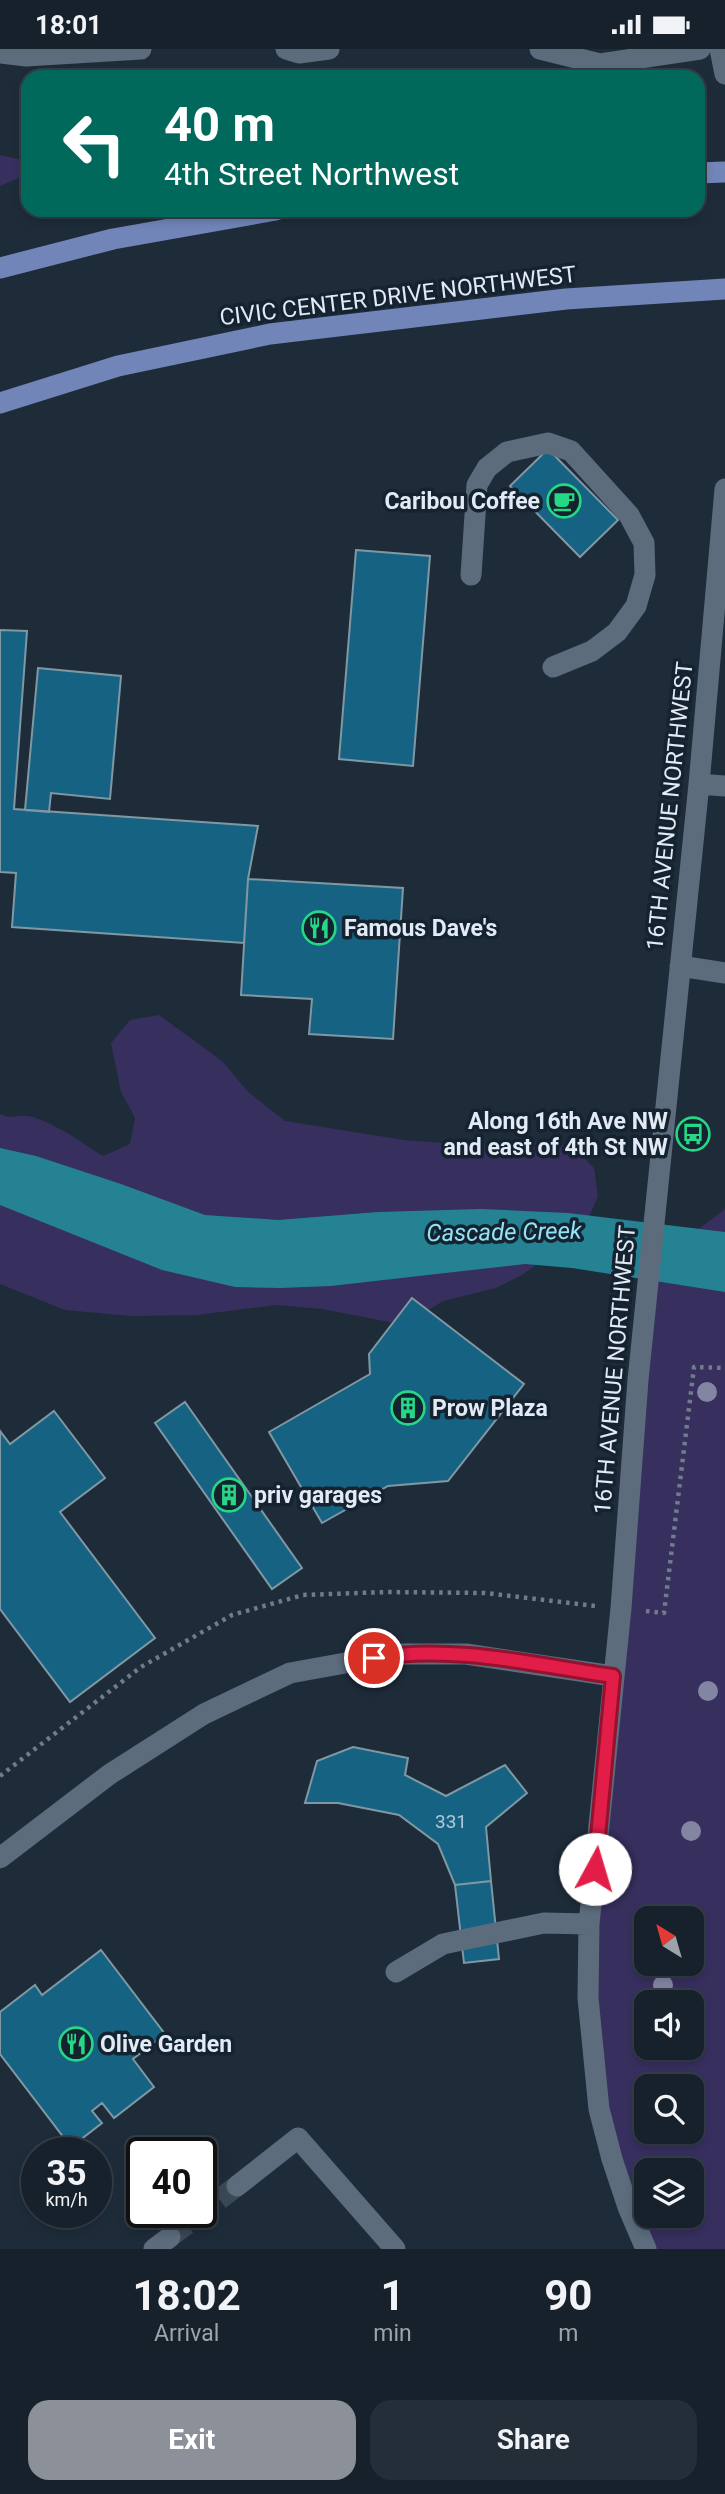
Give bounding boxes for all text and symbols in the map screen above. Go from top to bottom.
text: 18:01 [35,10,102,40]
text: 40 m [164,96,275,153]
icon: left [49,98,140,189]
text: 4th Street Northwest [164,155,459,193]
street label: CIVIC CENTER DRIVE NORTHWEST [218,261,578,331]
cafe icon: Caribou Coffee [545,482,583,520]
place label: Caribou Coffee [385,488,540,515]
street label: 16TH AVENUE NORTHWEST [641,660,699,952]
restaurant icon: Famous Dave's [300,909,338,947]
place label: Famous Dave's [344,915,497,942]
place label: Along 16th Ave NW and east of 4th St NW [444,1108,668,1161]
bus stop icon: Along 16th Ave NW and east of 4th St NW [674,1115,712,1153]
water label: Cascade Creek [426,1217,583,1247]
street label: 16TH AVENUE NORTHWEST [589,1224,641,1516]
building icon: Prow Plaza [389,1389,427,1427]
place label: Prow Plaza [432,1395,548,1422]
building icon: priv garages [210,1476,248,1514]
place label: priv garages [254,1482,382,1509]
pin [344,1628,404,1688]
icon: arrive [355,1639,393,1677]
house number: 331 [435,1810,467,1833]
position arrow [558,1832,632,1906]
north arrow [634,1906,704,1976]
map controls [634,1906,704,2228]
button: sound [634,1990,704,2060]
restaurant icon: Olive Garden [57,2025,95,2063]
place label: Olive Garden [100,2031,232,2058]
button: search [634,2074,704,2144]
speed limit sign: 40 [126,2137,217,2228]
text: 35 [46,2153,87,2194]
button: layers [634,2158,704,2228]
text: km/h [45,2189,88,2210]
text: 18:02 [133,2271,241,2320]
text: 1 [380,2271,405,2320]
text: 90 [544,2271,592,2320]
text: Arrival [154,2320,219,2347]
text: min [373,2320,412,2347]
text: m [558,2320,578,2347]
button: Exit [28,2400,356,2480]
button: Share [370,2400,697,2480]

